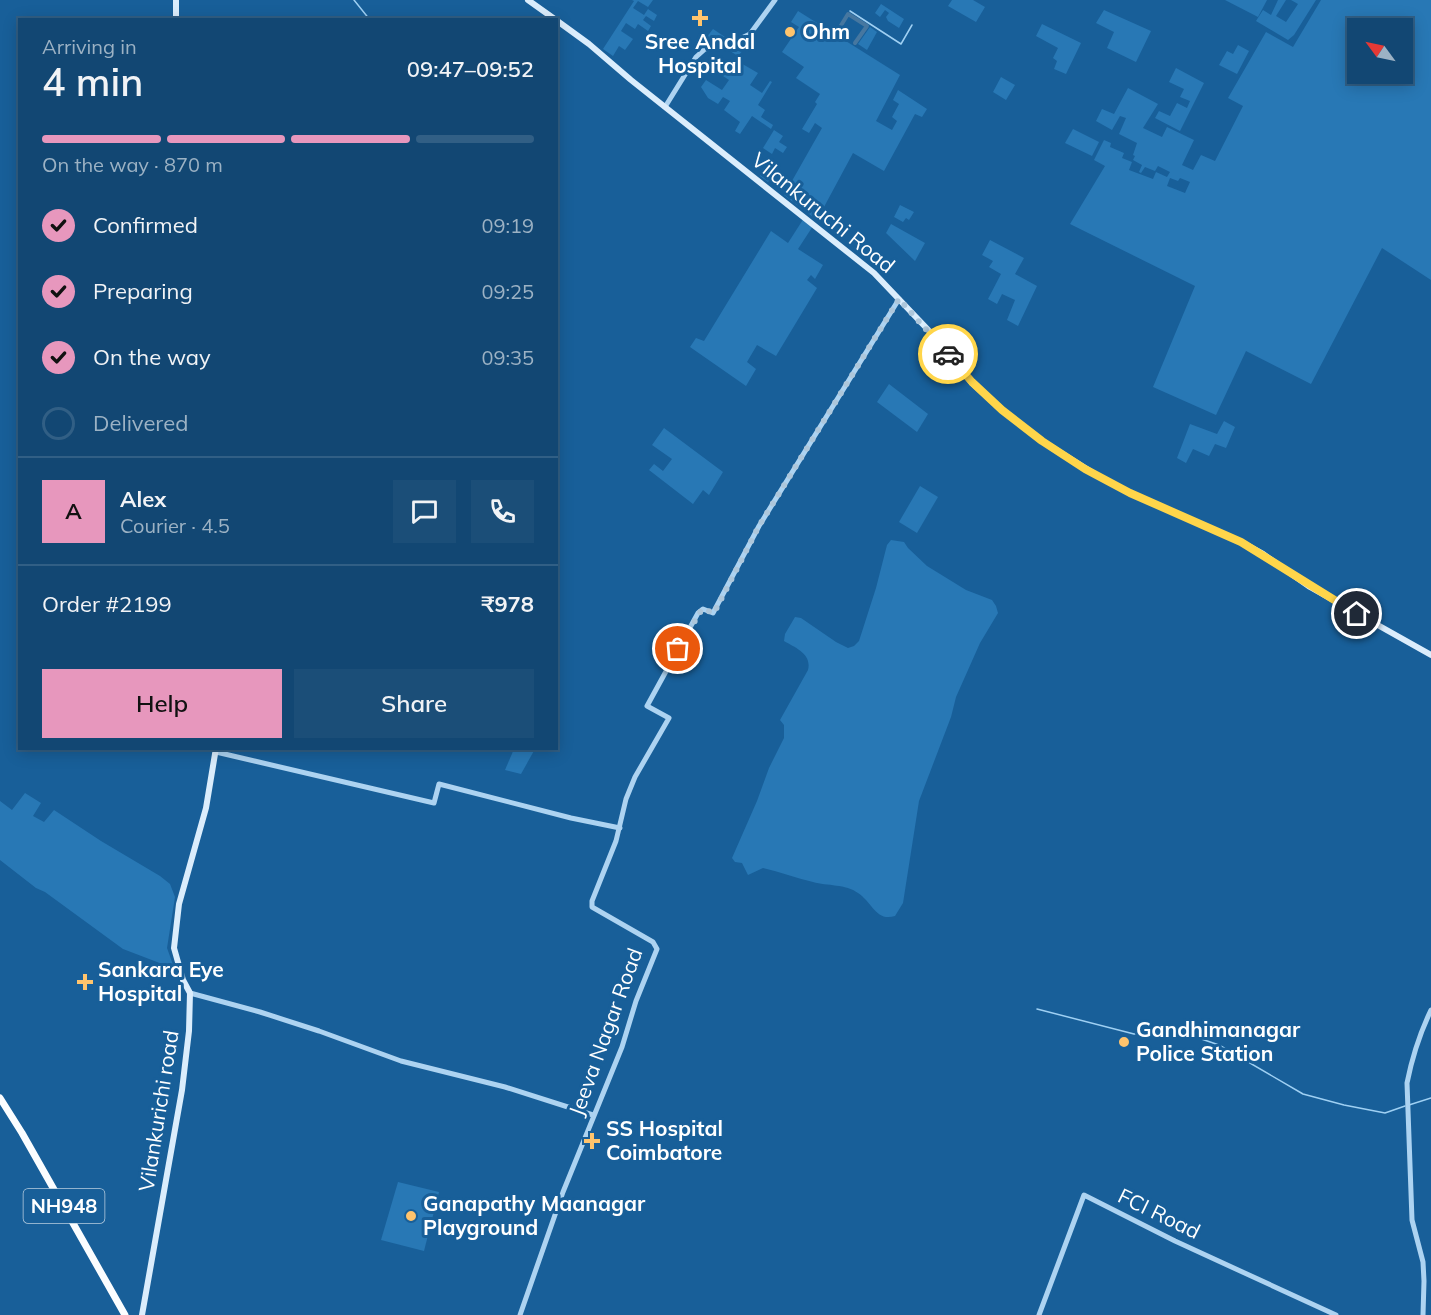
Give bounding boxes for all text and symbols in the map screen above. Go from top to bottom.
marker: Sree Andal Hospital [691,9,709,27]
place label: Ohm [802,18,850,44]
north arrow [1347,18,1413,84]
map controls [1347,18,1413,84]
marker: Ohm [783,25,797,39]
place label: Sree Andal Hospital [645,28,755,78]
text: Arriving in [42,34,137,59]
text: 09:47–09:52 [407,55,534,83]
text: 4 min [42,57,143,106]
street label: Vilankuruchi Road [747,146,901,278]
text: On the way · 870 m [42,152,223,177]
icon: check [42,209,75,242]
text: Confirmed [93,211,198,239]
text: 09:19 [481,213,534,238]
icon: check [42,275,75,308]
text: Preparing [93,277,193,305]
text: 09:25 [481,279,534,304]
courier [918,324,978,384]
icon: car [932,338,965,371]
icon: check [42,341,75,374]
text: On the way [93,343,211,371]
text: 09:35 [481,345,534,370]
text: Delivered [93,409,188,437]
button: chat [393,480,456,543]
button: phone [471,480,534,543]
text: Alex [120,485,166,513]
text: A [65,497,82,525]
text: Courier · 4.5 [120,513,230,538]
pin [1331,588,1382,639]
text: Order #2199 [42,590,172,618]
text: ₹978 [481,590,534,618]
icon: home [1340,597,1373,630]
pin [652,623,703,674]
icon: bag [661,632,694,665]
button: Help [42,669,282,738]
button: Share [294,669,534,738]
street label: Jeeva Nagar Road [563,944,648,1119]
place label: Sankara Eye Hospital [98,956,224,1006]
marker: Sankara Eye Hospital [76,973,94,991]
place label: Gandhimanagar Police Station [1136,1016,1301,1066]
street label: Vilankurichi road [132,1028,184,1193]
marker: Gandhimanagar Police Station [1117,1035,1131,1049]
place label: SS Hospital Coimbatore [606,1115,723,1165]
marker: SS Hospital Coimbatore [583,1132,601,1150]
street label: FCI Road [1114,1182,1205,1244]
road number: NH948 [23,1189,104,1223]
place label: Ganapathy Maanagar Playground [423,1190,646,1240]
marker: Ganapathy Maanagar Playground [404,1209,418,1223]

